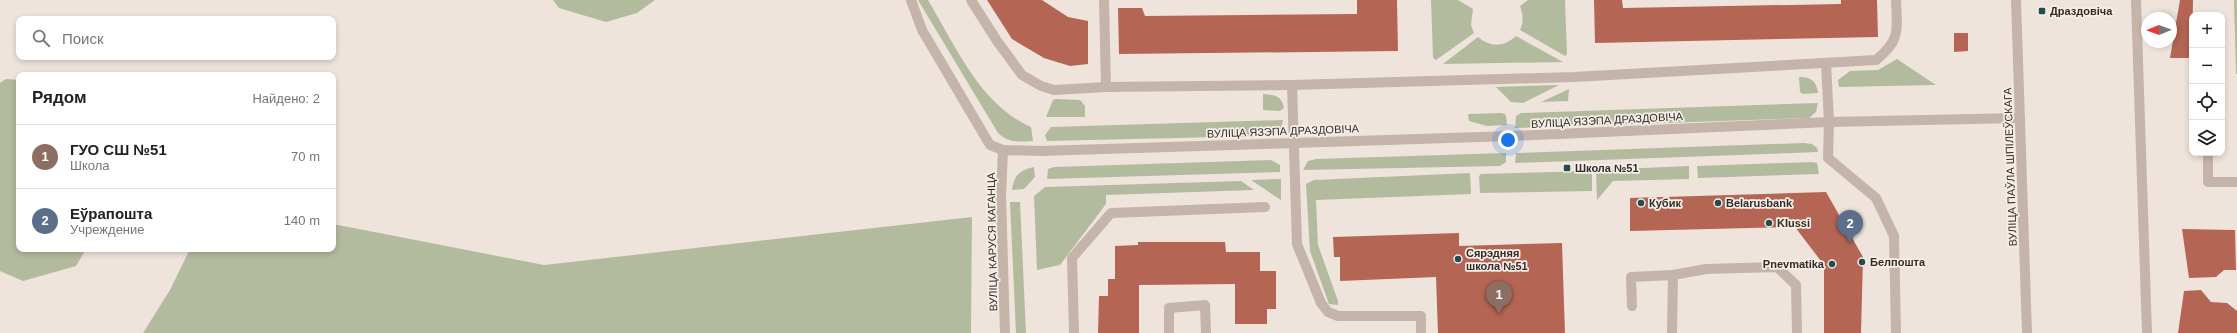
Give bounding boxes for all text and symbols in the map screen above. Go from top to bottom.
place label: Драздовіча [2050,5,2113,17]
marker: Драздовіча [2037,6,2047,16]
north arrow [2141,12,2177,48]
map controls [2189,12,2225,156]
button: + [2189,12,2225,48]
search box [16,16,336,60]
icon: search [30,27,52,49]
text: Поиск [62,30,104,47]
button: − [2189,48,2225,84]
button: locate [2189,84,2225,120]
street label: ВУЛІЦА ПАЎЛА ШПІЛЕЎСКАГА [2001,87,2019,247]
text: Рядом [32,88,87,107]
text: Найдено: 2 [252,91,320,106]
street label: ВУЛІЦА ЯЗЭПА ДРАЗДОВІЧА [1531,110,1684,130]
button: layers [2189,120,2225,156]
street label: ВУЛІЦА ЯЗЭПА ДРАЗДОВІЧА [1207,122,1360,140]
your location [1498,130,1518,150]
text: ГУО СШ №51 [70,141,167,158]
text: 1 [41,149,49,164]
text: 70 m [291,149,320,164]
text: Школа [70,158,110,173]
place label: Школа №51 [1575,162,1639,174]
marker: Школа №51 [1562,163,1572,173]
street label: ВУЛІЦА КАРУСЯ КАГАНЦА [985,172,999,312]
place label: Кубик [1649,197,1681,209]
place label: Belarusbank [1726,197,1793,209]
marker: Кубик [1636,198,1646,208]
marker: Belarusbank [1713,198,1723,208]
text: Еўрапошта [70,205,152,222]
pin: 2 [1837,210,1863,243]
text: 2 [41,213,49,228]
text: 140 m [284,213,320,228]
place label: KIussi [1777,217,1810,229]
marker: KIussi [1764,218,1774,228]
text: Учреждение [70,222,145,237]
place label: Сярэдняя школа №51 [1466,247,1528,272]
marker: Сярэдняя школа №51 [1453,254,1463,264]
place label: Белпошта [1870,256,1926,268]
marker: Белпошта [1857,257,1867,267]
place label: Pnevmatika [1763,258,1825,270]
marker: Pnevmatika [1827,259,1837,269]
pin: 1 [1486,281,1512,314]

